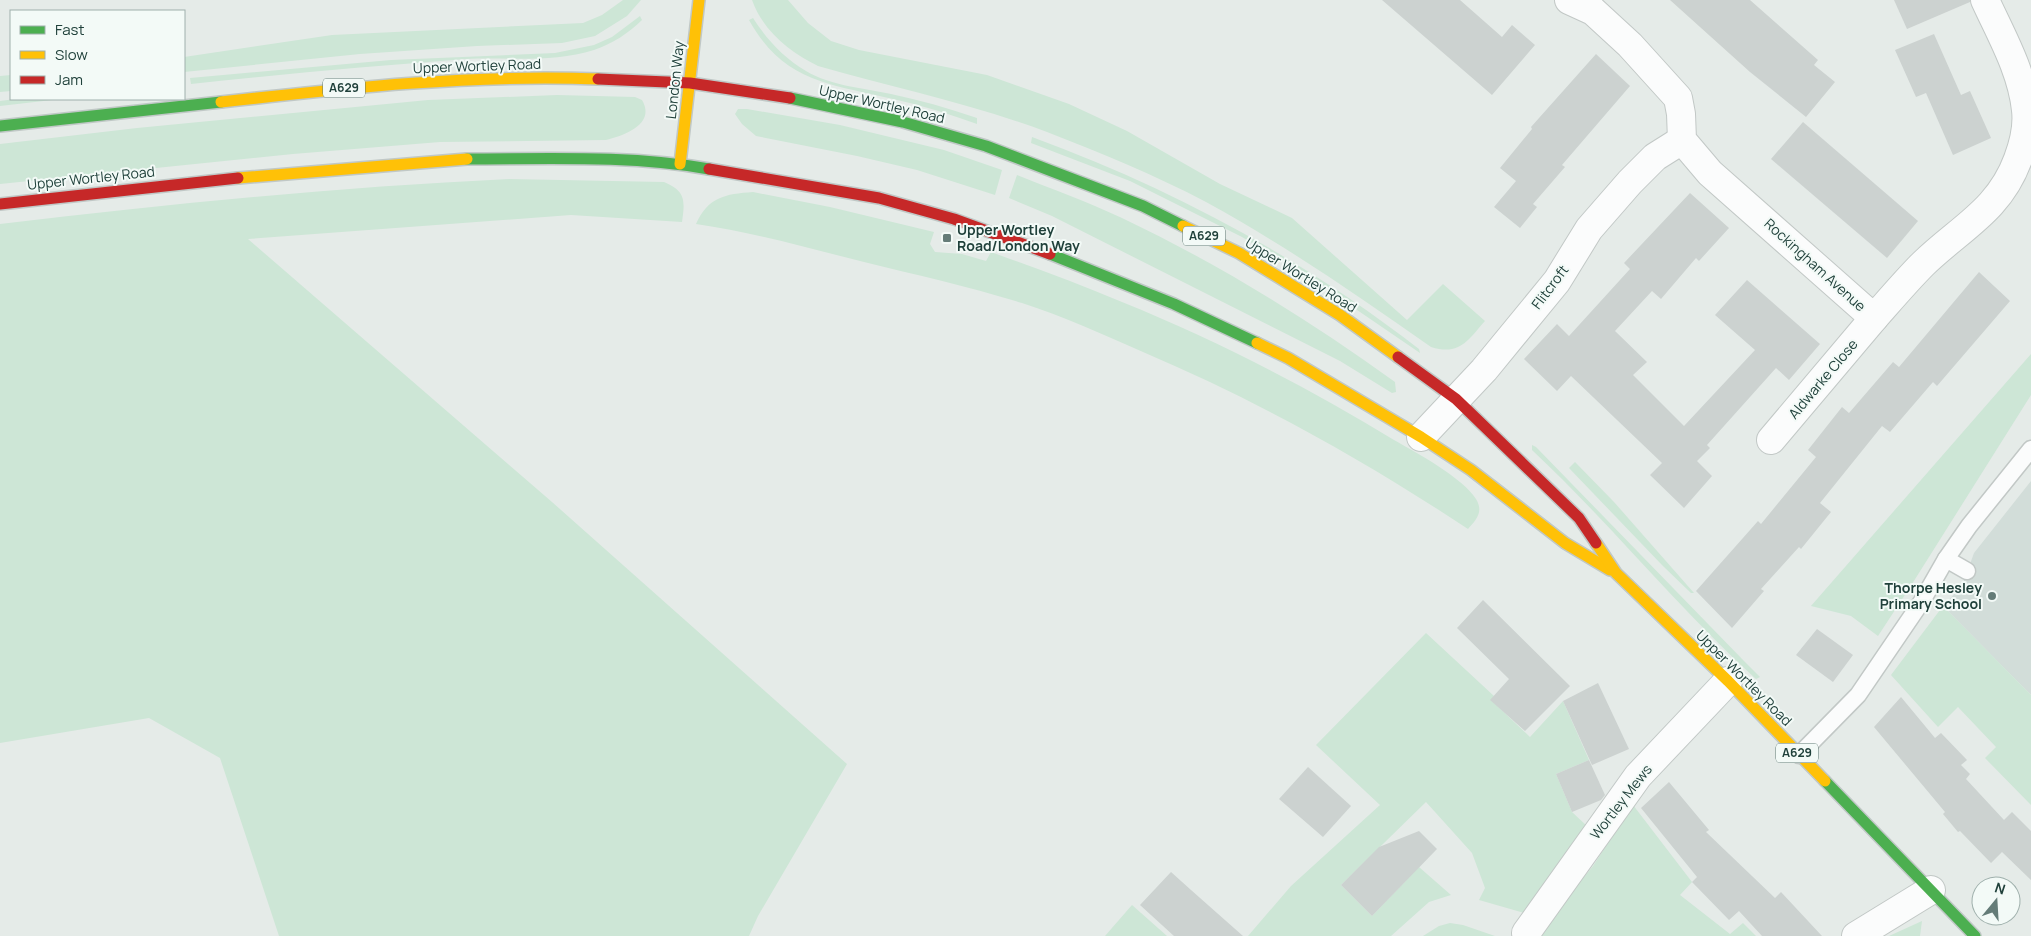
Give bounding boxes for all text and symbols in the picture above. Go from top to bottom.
legend [10,10,185,100]
text: Fast [55,19,84,40]
street label: London Way [661,39,688,120]
text: Slow [55,44,88,65]
street label: Upper Wortley Road [413,54,541,77]
text: Jam [55,69,83,90]
road number: A629 [323,78,365,98]
street label: Upper Wortley Road [817,80,947,127]
street label: Upper Wortley Road [26,161,156,194]
street label: Rockingham Avenue [1761,214,1870,315]
place label: Upper Wortley Road/London Way [957,220,1080,255]
road number: A629 [1183,227,1225,246]
marker: Upper Wortley Road/London Way [941,232,953,244]
street label: Upper Wortley Road [1242,233,1361,317]
street label: Flitcroft [1527,261,1573,313]
street label: Aldwarke Close [1784,335,1862,422]
place label: Thorpe Hesley Primary School [1880,578,1982,613]
marker: Thorpe Hesley Primary School [1986,590,1998,602]
street label: Upper Wortley Road [1692,626,1796,730]
road number: A629 [1776,744,1818,762]
street label: Wortley Mews [1585,760,1656,843]
north arrow [1971,876,2021,926]
text: N [1992,878,2008,899]

